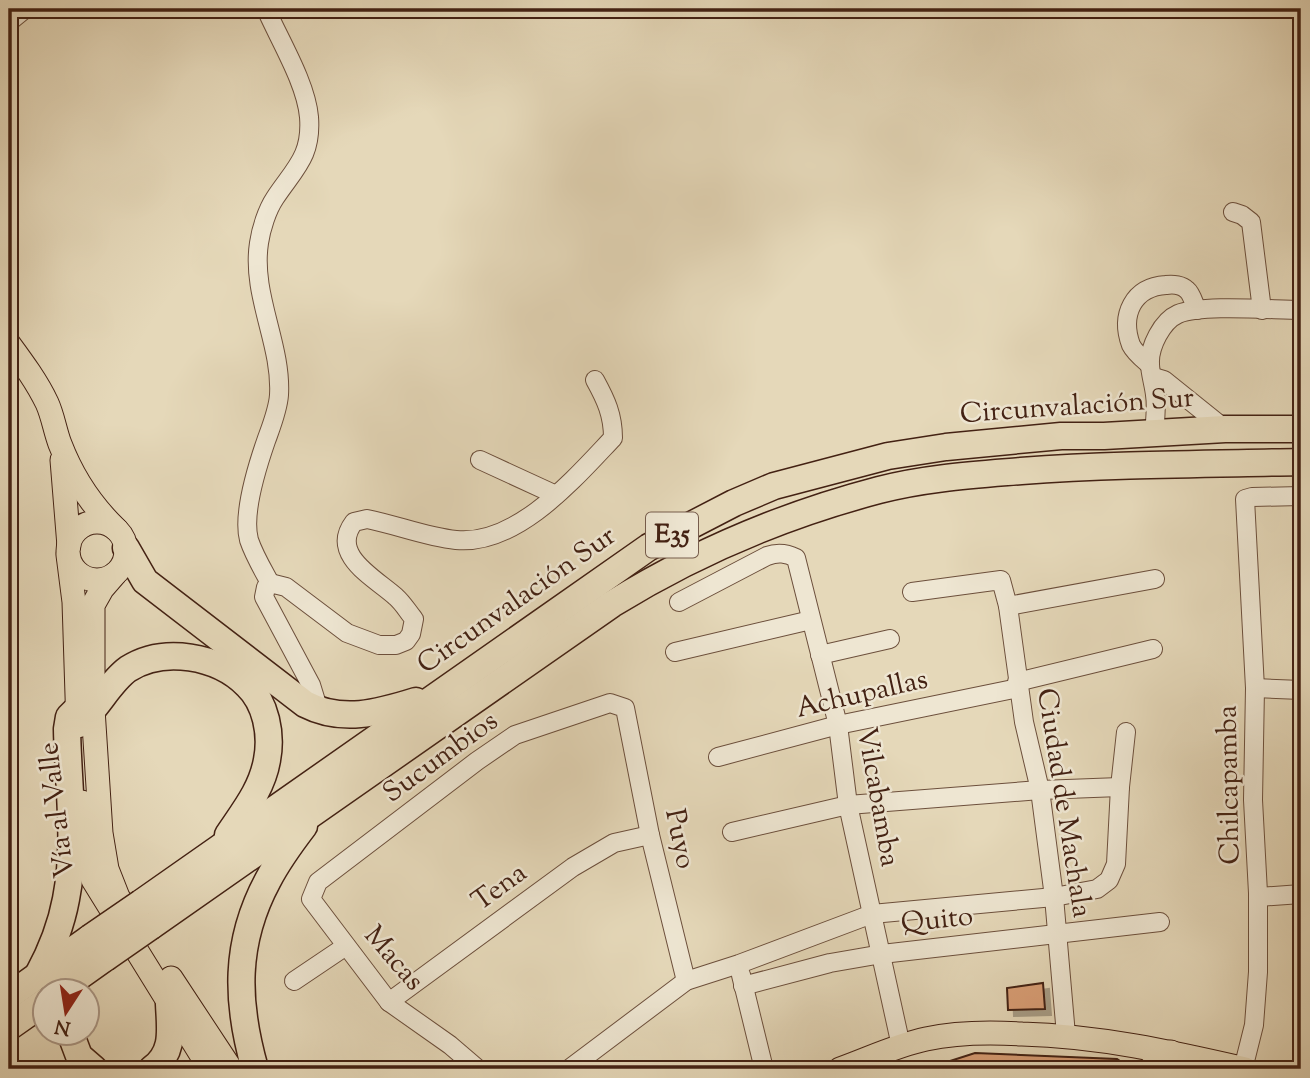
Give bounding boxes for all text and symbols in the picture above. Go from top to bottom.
street label: Circunvalación Sur [959,379,1196,435]
road number: E35 [646,512,698,558]
street label: Circunvalación Sur [409,517,625,685]
street label: Achupallas [792,660,932,730]
street label: Ciudad de Machala [1025,685,1101,921]
street label: Sucumbios [375,702,507,814]
street label: Chilcapamba [1209,705,1251,865]
street label: Vilcabamba [845,724,909,870]
street label: Vía al Valle [30,740,86,880]
street label: Puyo [653,805,705,873]
street label: Tena [464,854,536,922]
street label: Quito [899,897,975,945]
street label: Macas [353,918,433,1000]
north arrow [32,976,102,1046]
text: N [53,1011,73,1041]

